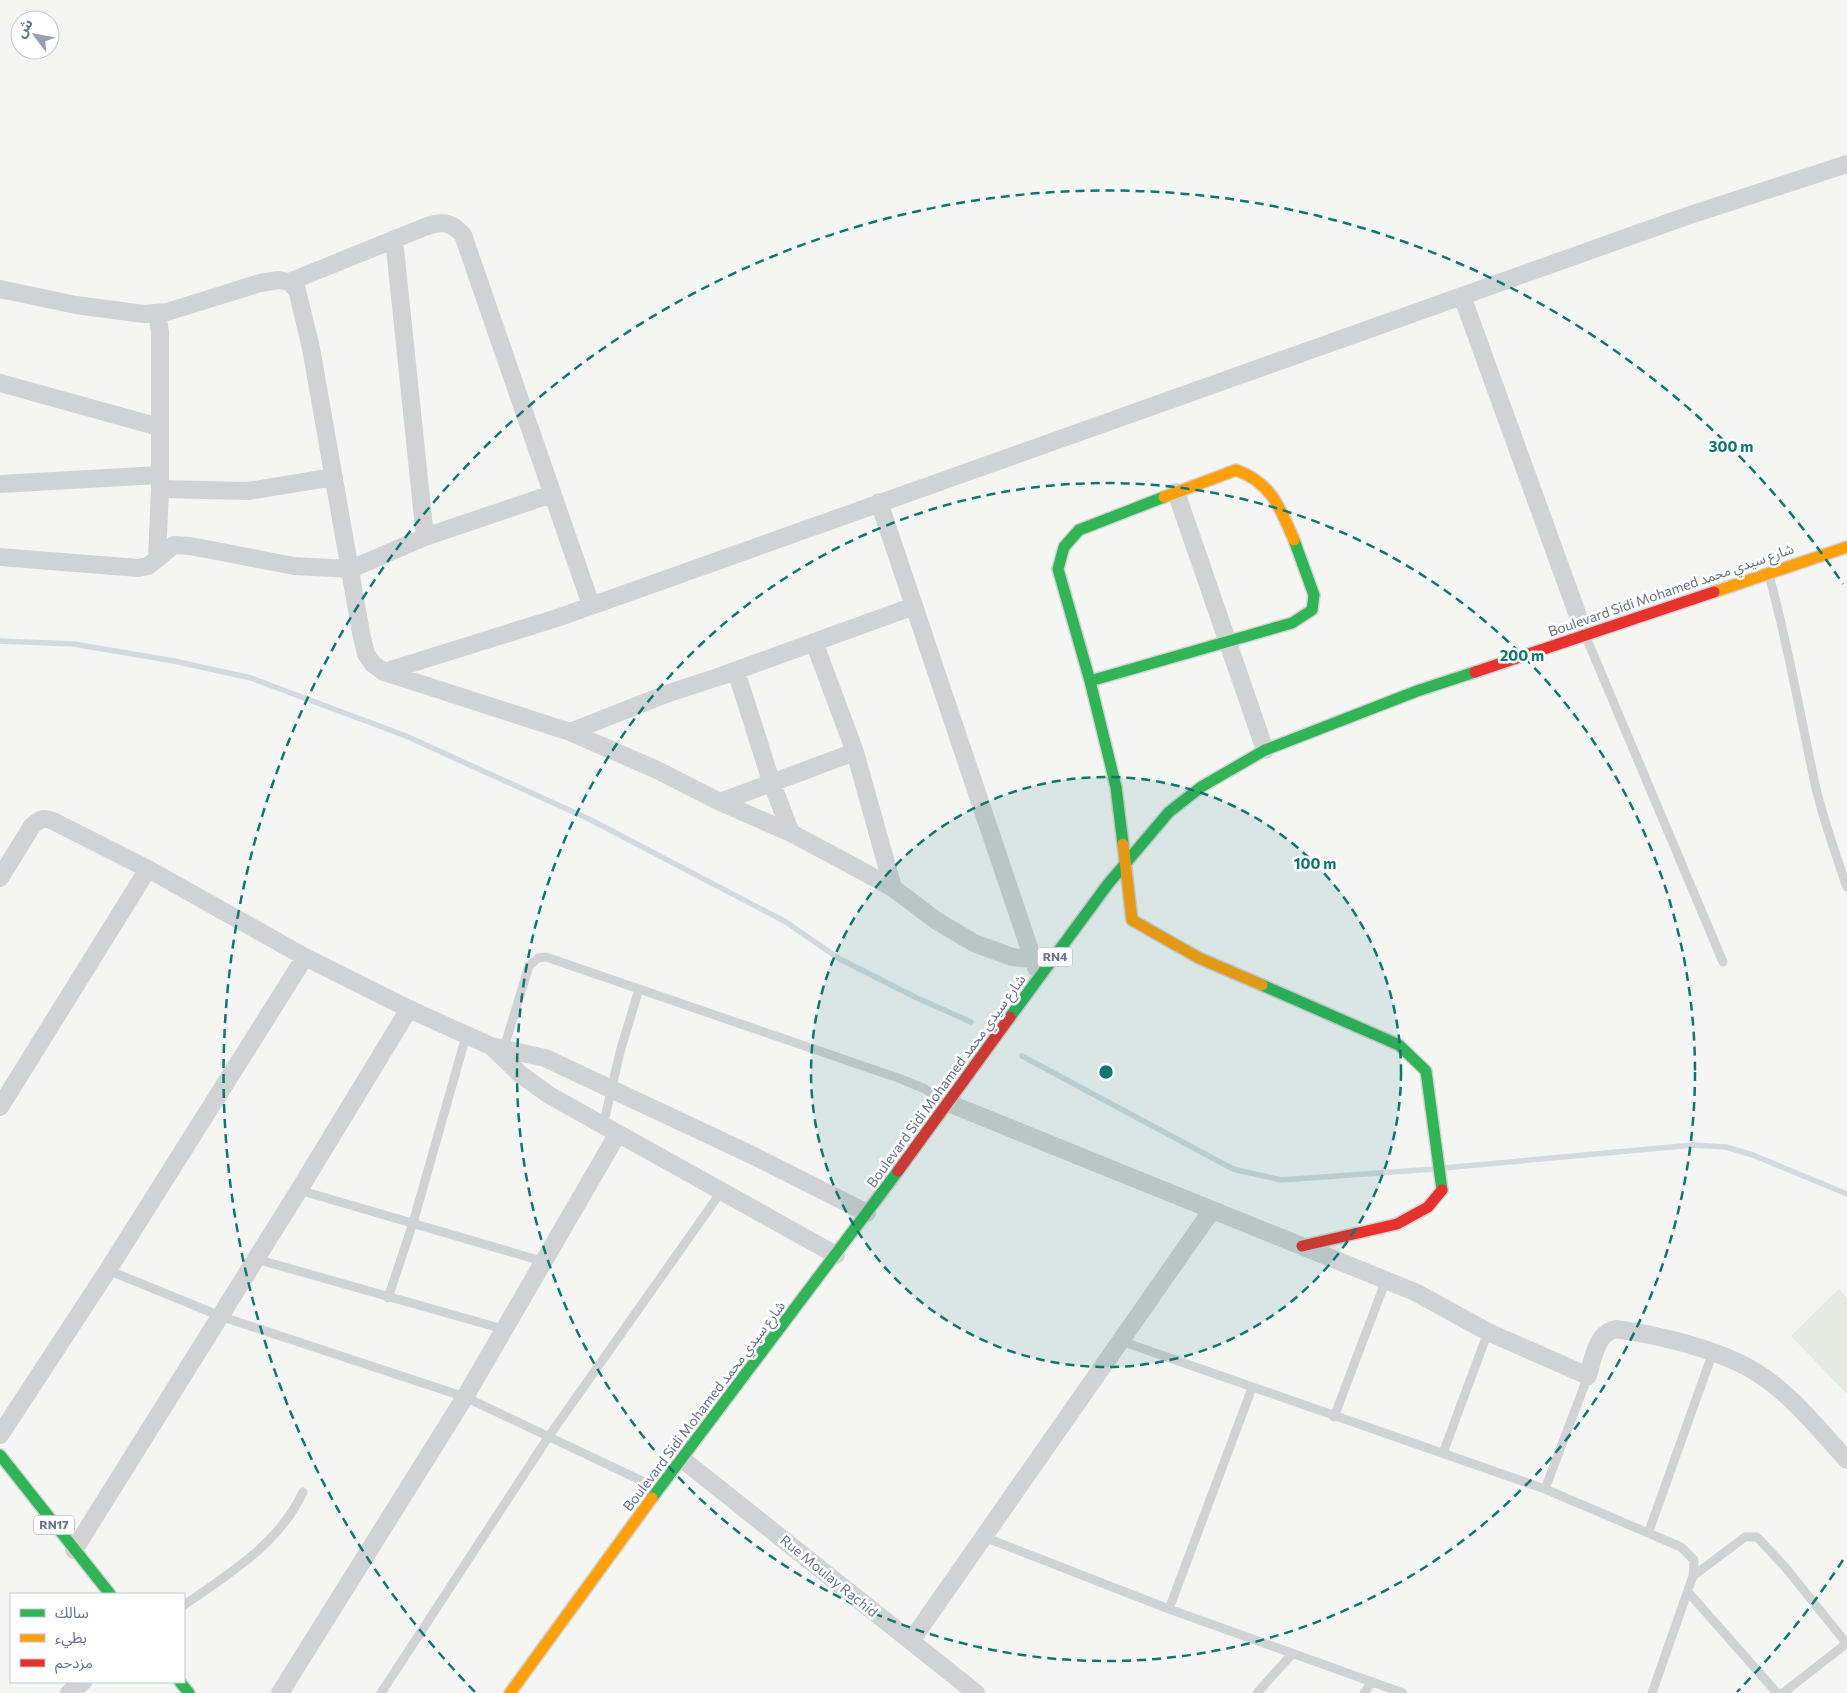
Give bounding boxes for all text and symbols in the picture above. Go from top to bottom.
north arrow [10,10,60,60]
text: ش [11,15,36,40]
text: 300 m [1709,437,1753,455]
street label: Boulevard Sidi Mohamed شارع سيدي محمد [1546,539,1797,643]
text: 200 m [1500,646,1544,664]
text: 100 m [1294,854,1336,872]
road number: RN4 [1038,948,1072,966]
street label: Boulevard Sidi Mohamed شارع سيدي محمد [863,971,1031,1192]
centre of rings [1097,1063,1115,1081]
street label: Boulevard Sidi Mohamed شارع سيدي محمد [619,1297,791,1516]
road number: RN17 [34,1516,74,1534]
street label: Rue Moulay Rachid [777,1531,882,1620]
legend [10,1593,185,1683]
text: سالك [55,1603,89,1621]
text: بطيء [55,1628,87,1649]
text: مزدحم [55,1653,93,1674]

